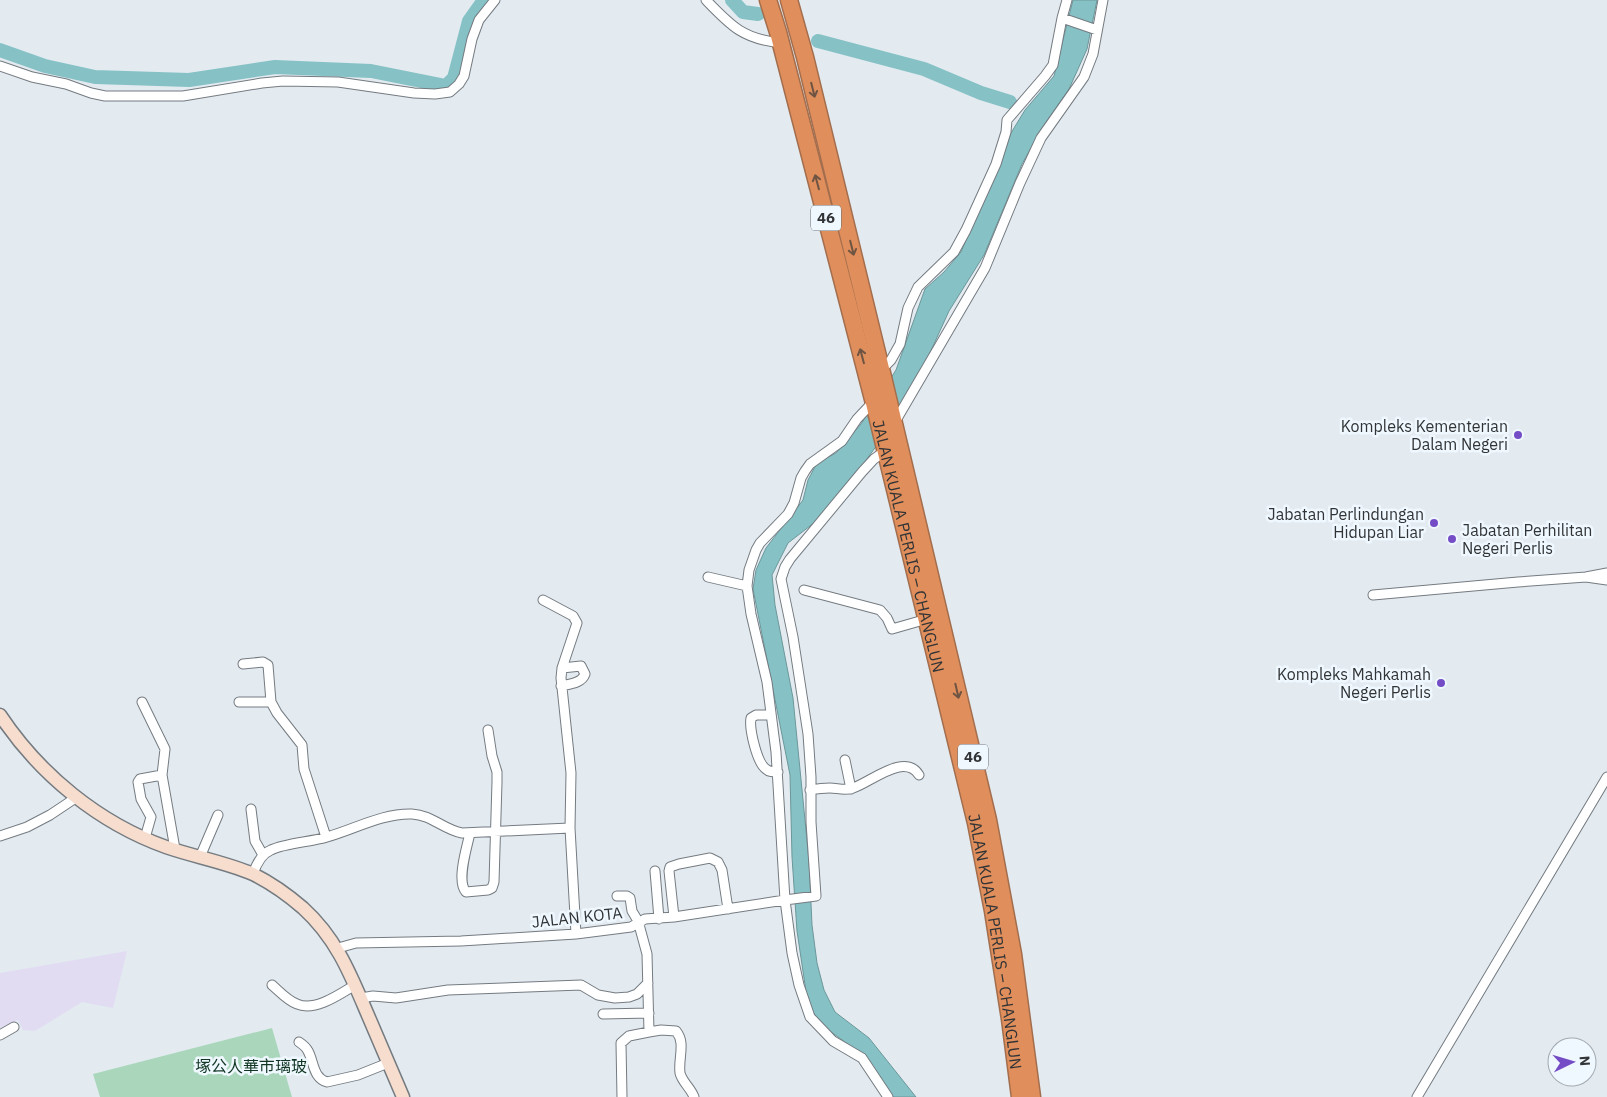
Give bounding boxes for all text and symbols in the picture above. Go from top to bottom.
one-way arrow [809,82,818,98]
one-way arrow [811,174,821,190]
road number: 46 [811,206,841,230]
one-way arrow [848,240,857,256]
one-way arrow [857,348,866,364]
place label: Kompleks Kementerian Dalam Negeri [1341,416,1508,454]
street label: JALAN KUALA PERLIS – CHANGLUN [868,418,949,674]
marker: Kompleks Kementerian Dalam Negeri [1512,429,1524,441]
place label: Jabatan Perlindungan Hidupan Liar [1267,504,1424,542]
marker: Jabatan Perlindungan Hidupan Liar [1428,517,1440,529]
place label: Jabatan Perhilitan Negeri Perlis [1462,520,1592,558]
marker: Jabatan Perhilitan Negeri Perlis [1446,533,1458,545]
place label: Kompleks Mahkamah Negeri Perlis [1277,664,1431,702]
marker: Kompleks Mahkamah Negeri Perlis [1435,677,1447,689]
one-way arrow [953,682,962,698]
road number: 46 [958,744,988,770]
street label: JALAN KUALA PERLIS – CHANGLUN [964,811,1026,1071]
street label: JALAN KOTA [531,902,623,932]
north arrow [1547,1037,1597,1087]
text: N [1576,1055,1594,1067]
park label: 塚公人華市璃玻 [195,1056,307,1076]

